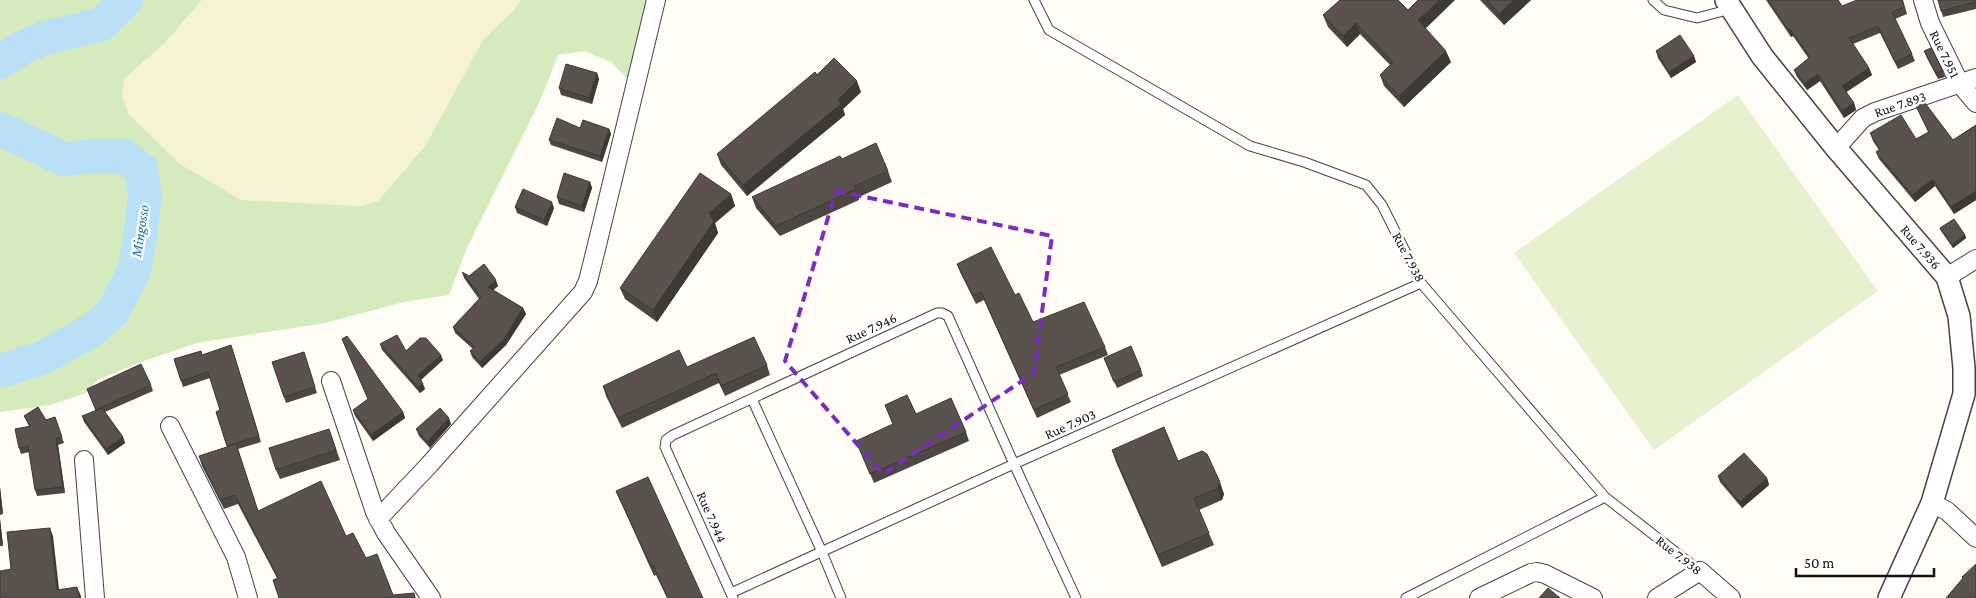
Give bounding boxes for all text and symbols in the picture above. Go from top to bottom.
street label: Rue 7.951 [1927,28,1964,81]
street label: Rue 7.893 [1872,88,1928,120]
water label: Mingosso [128,204,153,259]
street label: Rue 7.936 [1897,222,1945,272]
street label: Rue 7.938 [1389,229,1429,285]
street label: Rue 7.946 [843,309,899,347]
street label: Rue 7.903 [1042,406,1098,442]
street label: Rue 7.944 [694,489,730,545]
street label: Rue 7.938 [1653,532,1705,578]
scale bar [1796,546,1934,578]
text: 50 m [1804,555,1834,571]

